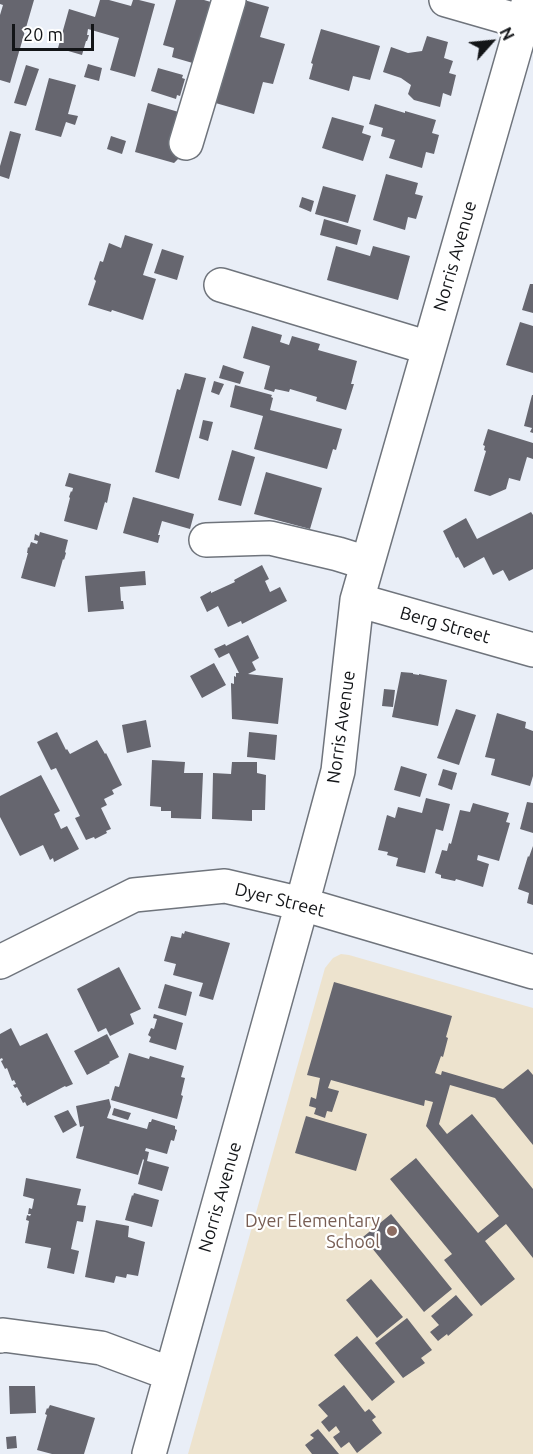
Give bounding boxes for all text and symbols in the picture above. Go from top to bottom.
scale bar [15,12,98,50]
north arrow [461,12,521,72]
text: 20 m [23,24,63,44]
text: N [496,24,518,43]
street label: Norris Avenue [429,198,481,314]
street label: Berg Street [397,602,493,648]
street label: Norris Avenue [322,669,360,785]
street label: Dyer Street [233,878,327,922]
street label: Norris Avenue [194,1139,246,1255]
place label: Dyer Elementary School [245,1210,380,1252]
marker: Dyer Elementary School [385,1224,399,1238]

